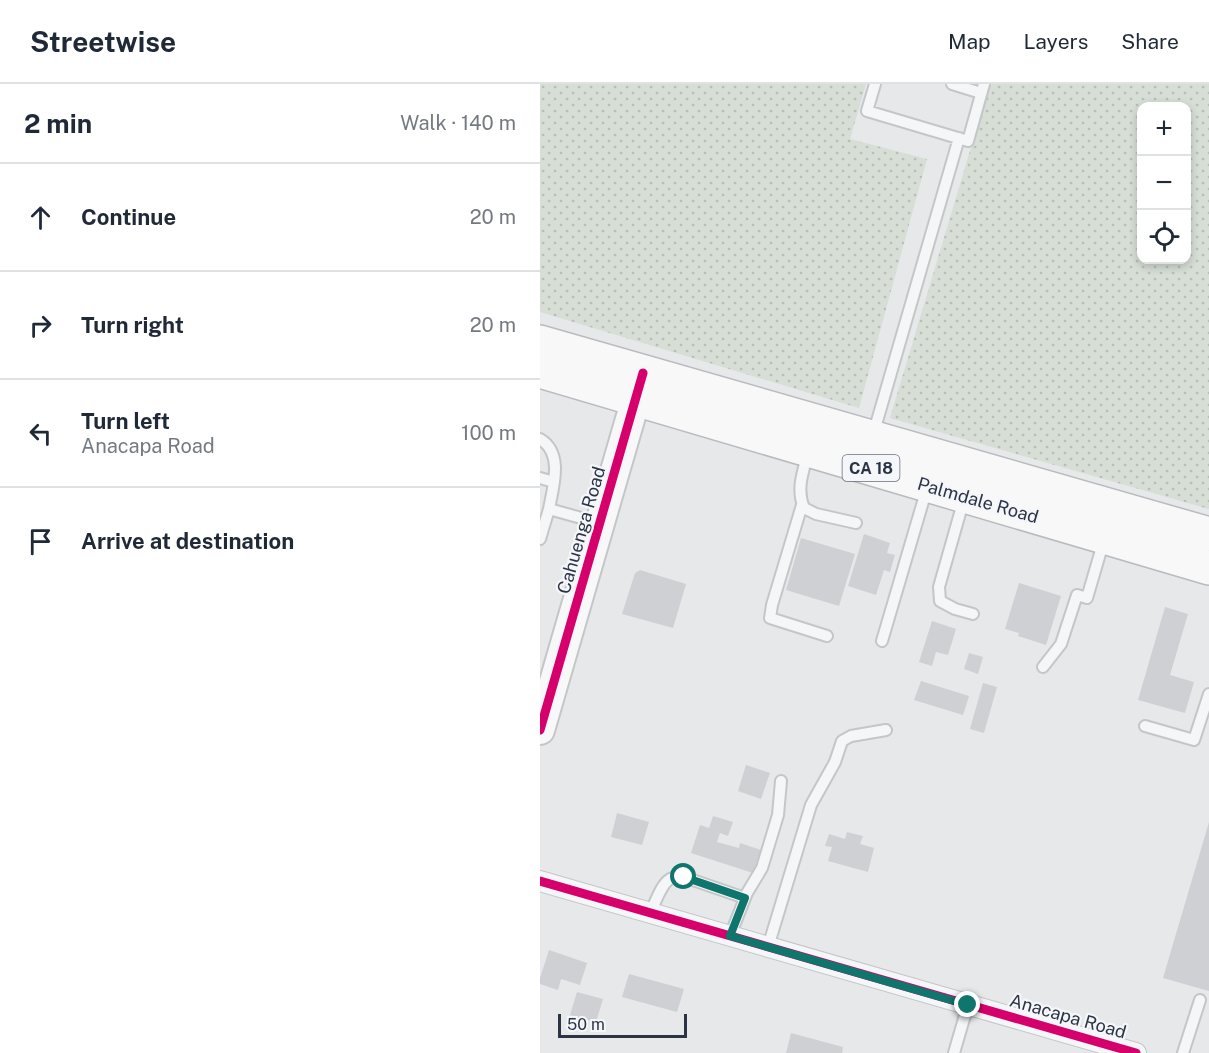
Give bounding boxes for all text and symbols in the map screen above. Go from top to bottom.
text: Streetwise [30,25,176,58]
text: Map [948,29,991,54]
text: Layers [1024,29,1088,54]
text: Share [1121,29,1179,54]
map controls [1137,102,1191,264]
button: + [1137,102,1191,156]
text: 2 min [24,108,92,139]
text: Walk · 140 m [400,111,516,135]
button: − [1137,156,1191,210]
icon: ahead [24,201,57,234]
text: Continue [81,204,176,230]
text: 20 m [470,205,516,229]
button: locate [1137,210,1191,264]
icon: right [24,309,57,342]
text: Turn right [81,312,184,338]
text: 20 m [470,313,516,337]
text: Turn left [81,408,170,434]
icon: left [24,417,57,450]
text: 100 m [461,421,516,445]
text: Anacapa Road [81,434,215,458]
road number: CA 18 [842,455,900,481]
street label: Cahuenga Road [553,464,609,596]
street label: Palmdale Road [915,473,1041,527]
icon: arrive [24,525,57,558]
text: Arrive at destination [81,528,294,554]
route start [670,863,696,889]
street label: Anacapa Road [1007,989,1129,1043]
route end [954,991,980,1017]
scale bar [558,1011,687,1038]
text: 50 m [567,1015,605,1034]

